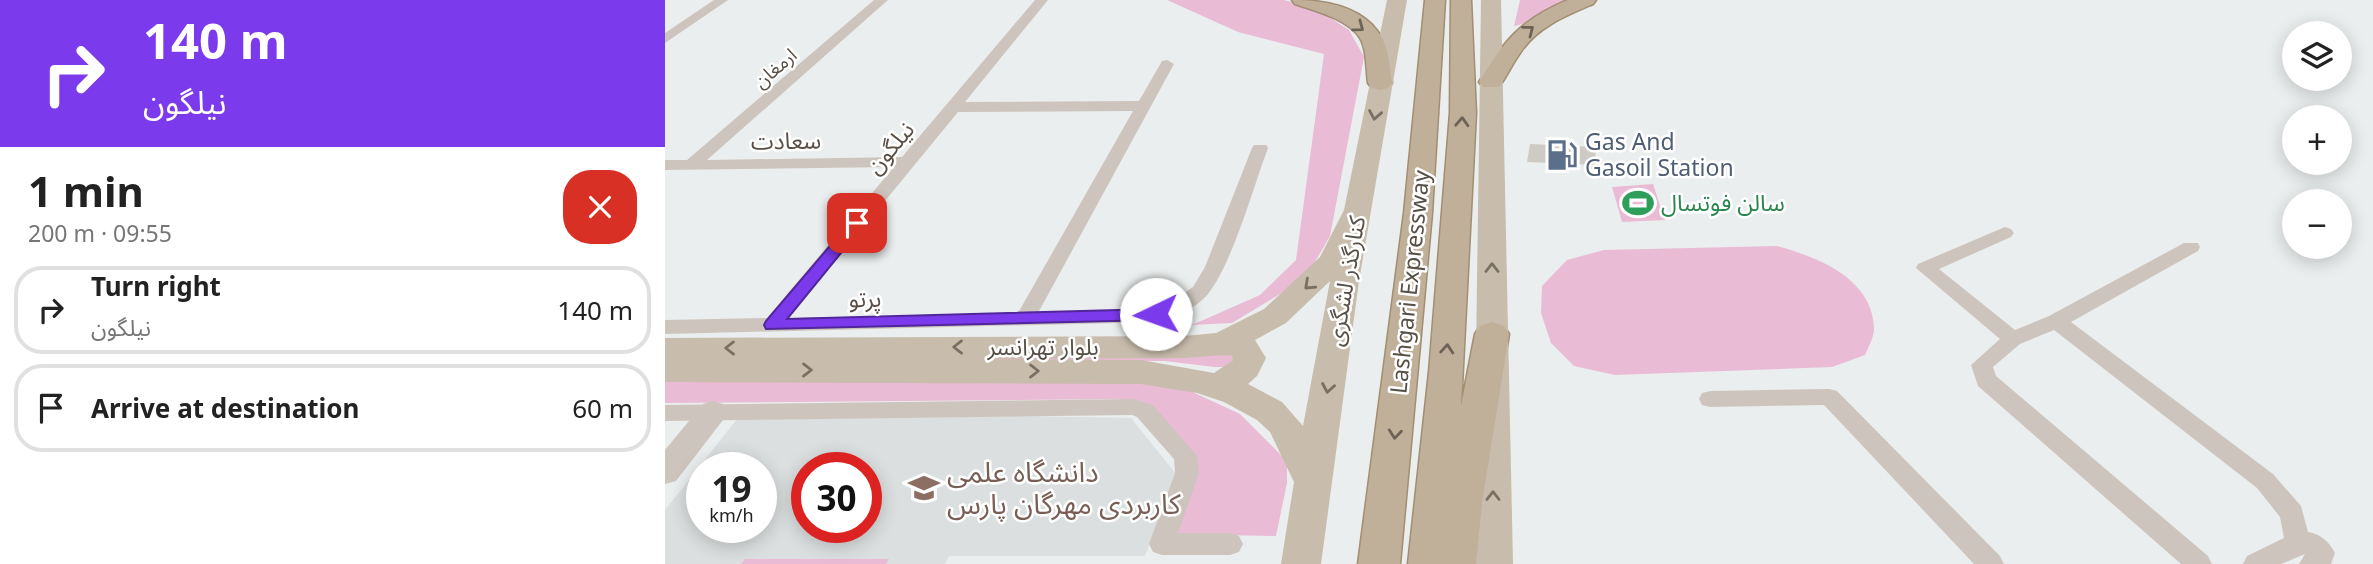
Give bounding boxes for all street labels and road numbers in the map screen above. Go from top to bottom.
street label: ارمغان [748,42,802,94]
street label: نیلگون [858,114,921,181]
street label: سعادت [750,123,822,157]
street label: Lashgari Expressway [1381,168,1437,395]
street label: کنارگذر لشگری [1318,213,1372,348]
street label: پرتو [848,282,882,314]
street label: بلوار تهرانسر [986,330,1099,362]

